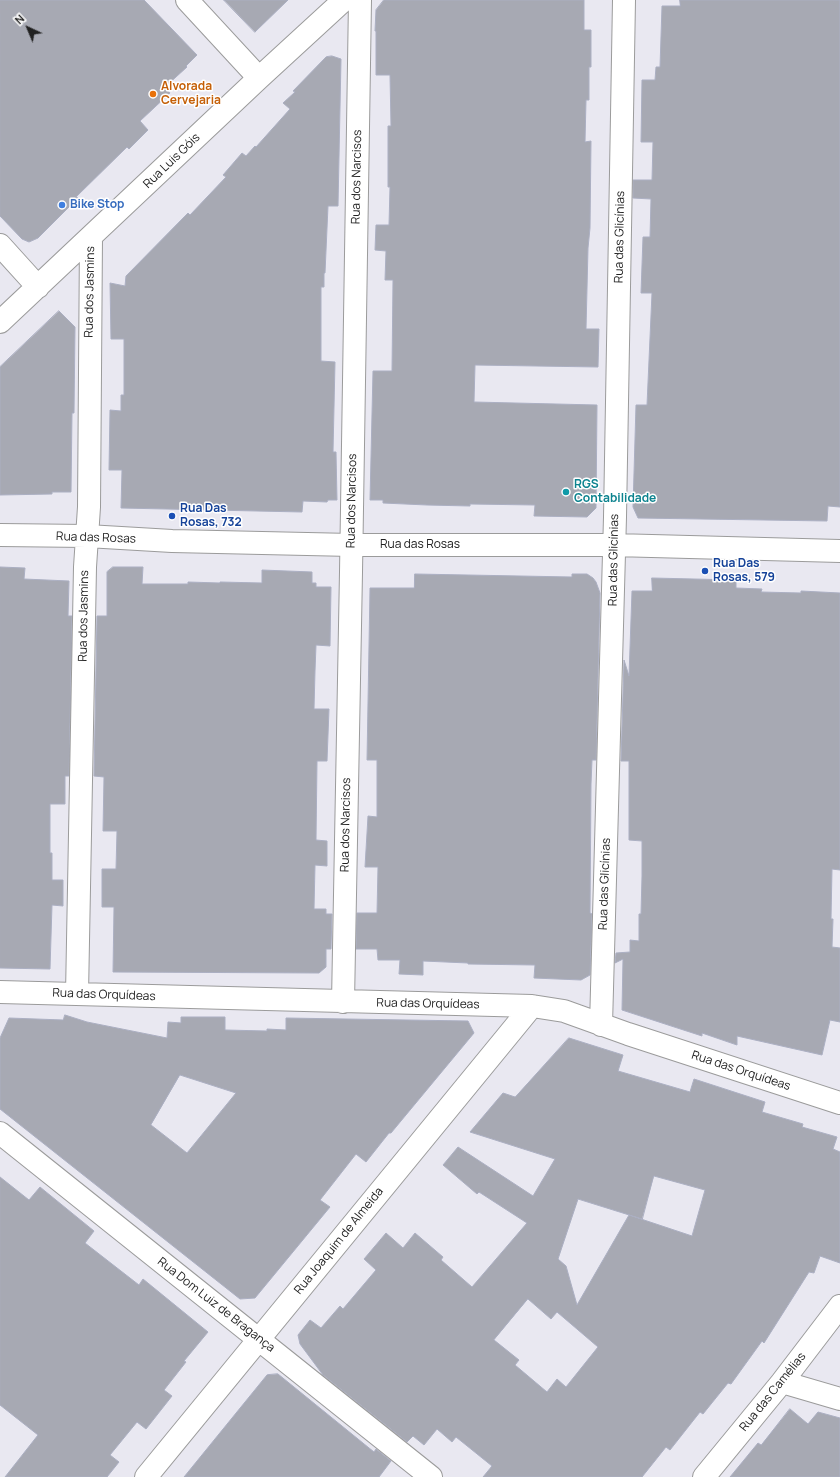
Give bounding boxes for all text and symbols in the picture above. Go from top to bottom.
north arrow [8,8,48,48]
text: N [11,11,27,27]
place label: Alvorada Cervejaria [161,80,221,108]
marker: Alvorada Cervejaria [148,89,158,99]
street label: Rua Luis Góis [141,130,203,192]
street label: Rua dos Narcisos [349,130,365,224]
street label: Rua das Glicínias [612,191,628,283]
place label: Bike Stop [70,198,124,212]
marker: Bike Stop [57,200,67,210]
street label: Rua dos Jasmins [82,246,98,338]
street label: Rua dos Narcisos [344,454,360,548]
place label: RGS Contabilidade [574,478,656,506]
marker: RGS Contabilidade [561,487,571,497]
place label: Rua Das Rosas, 732 [180,502,242,530]
marker: Rua Das Rosas, 732 [167,511,177,521]
street label: Rua das Glicínias [606,514,622,606]
street label: Rua das Rosas [56,529,136,547]
street label: Rua das Rosas [380,538,460,552]
place label: Rua Das Rosas, 579 [713,557,775,585]
marker: Rua Das Rosas, 579 [700,566,710,576]
street label: Rua dos Jasmins [76,570,92,662]
street label: Rua dos Narcisos [338,778,354,872]
street label: Rua das Glicínias [596,838,614,930]
street label: Rua das Orquídeas [52,986,156,1004]
street label: Rua das Orquídeas [376,996,480,1012]
street label: Rua das Orquídeas [690,1048,792,1094]
street label: Rua Joaquim de Almeida [291,1185,387,1297]
street label: Rua Dom Luiz de Bragança [154,1255,278,1355]
street label: Rua das Camélias [737,1350,809,1434]

